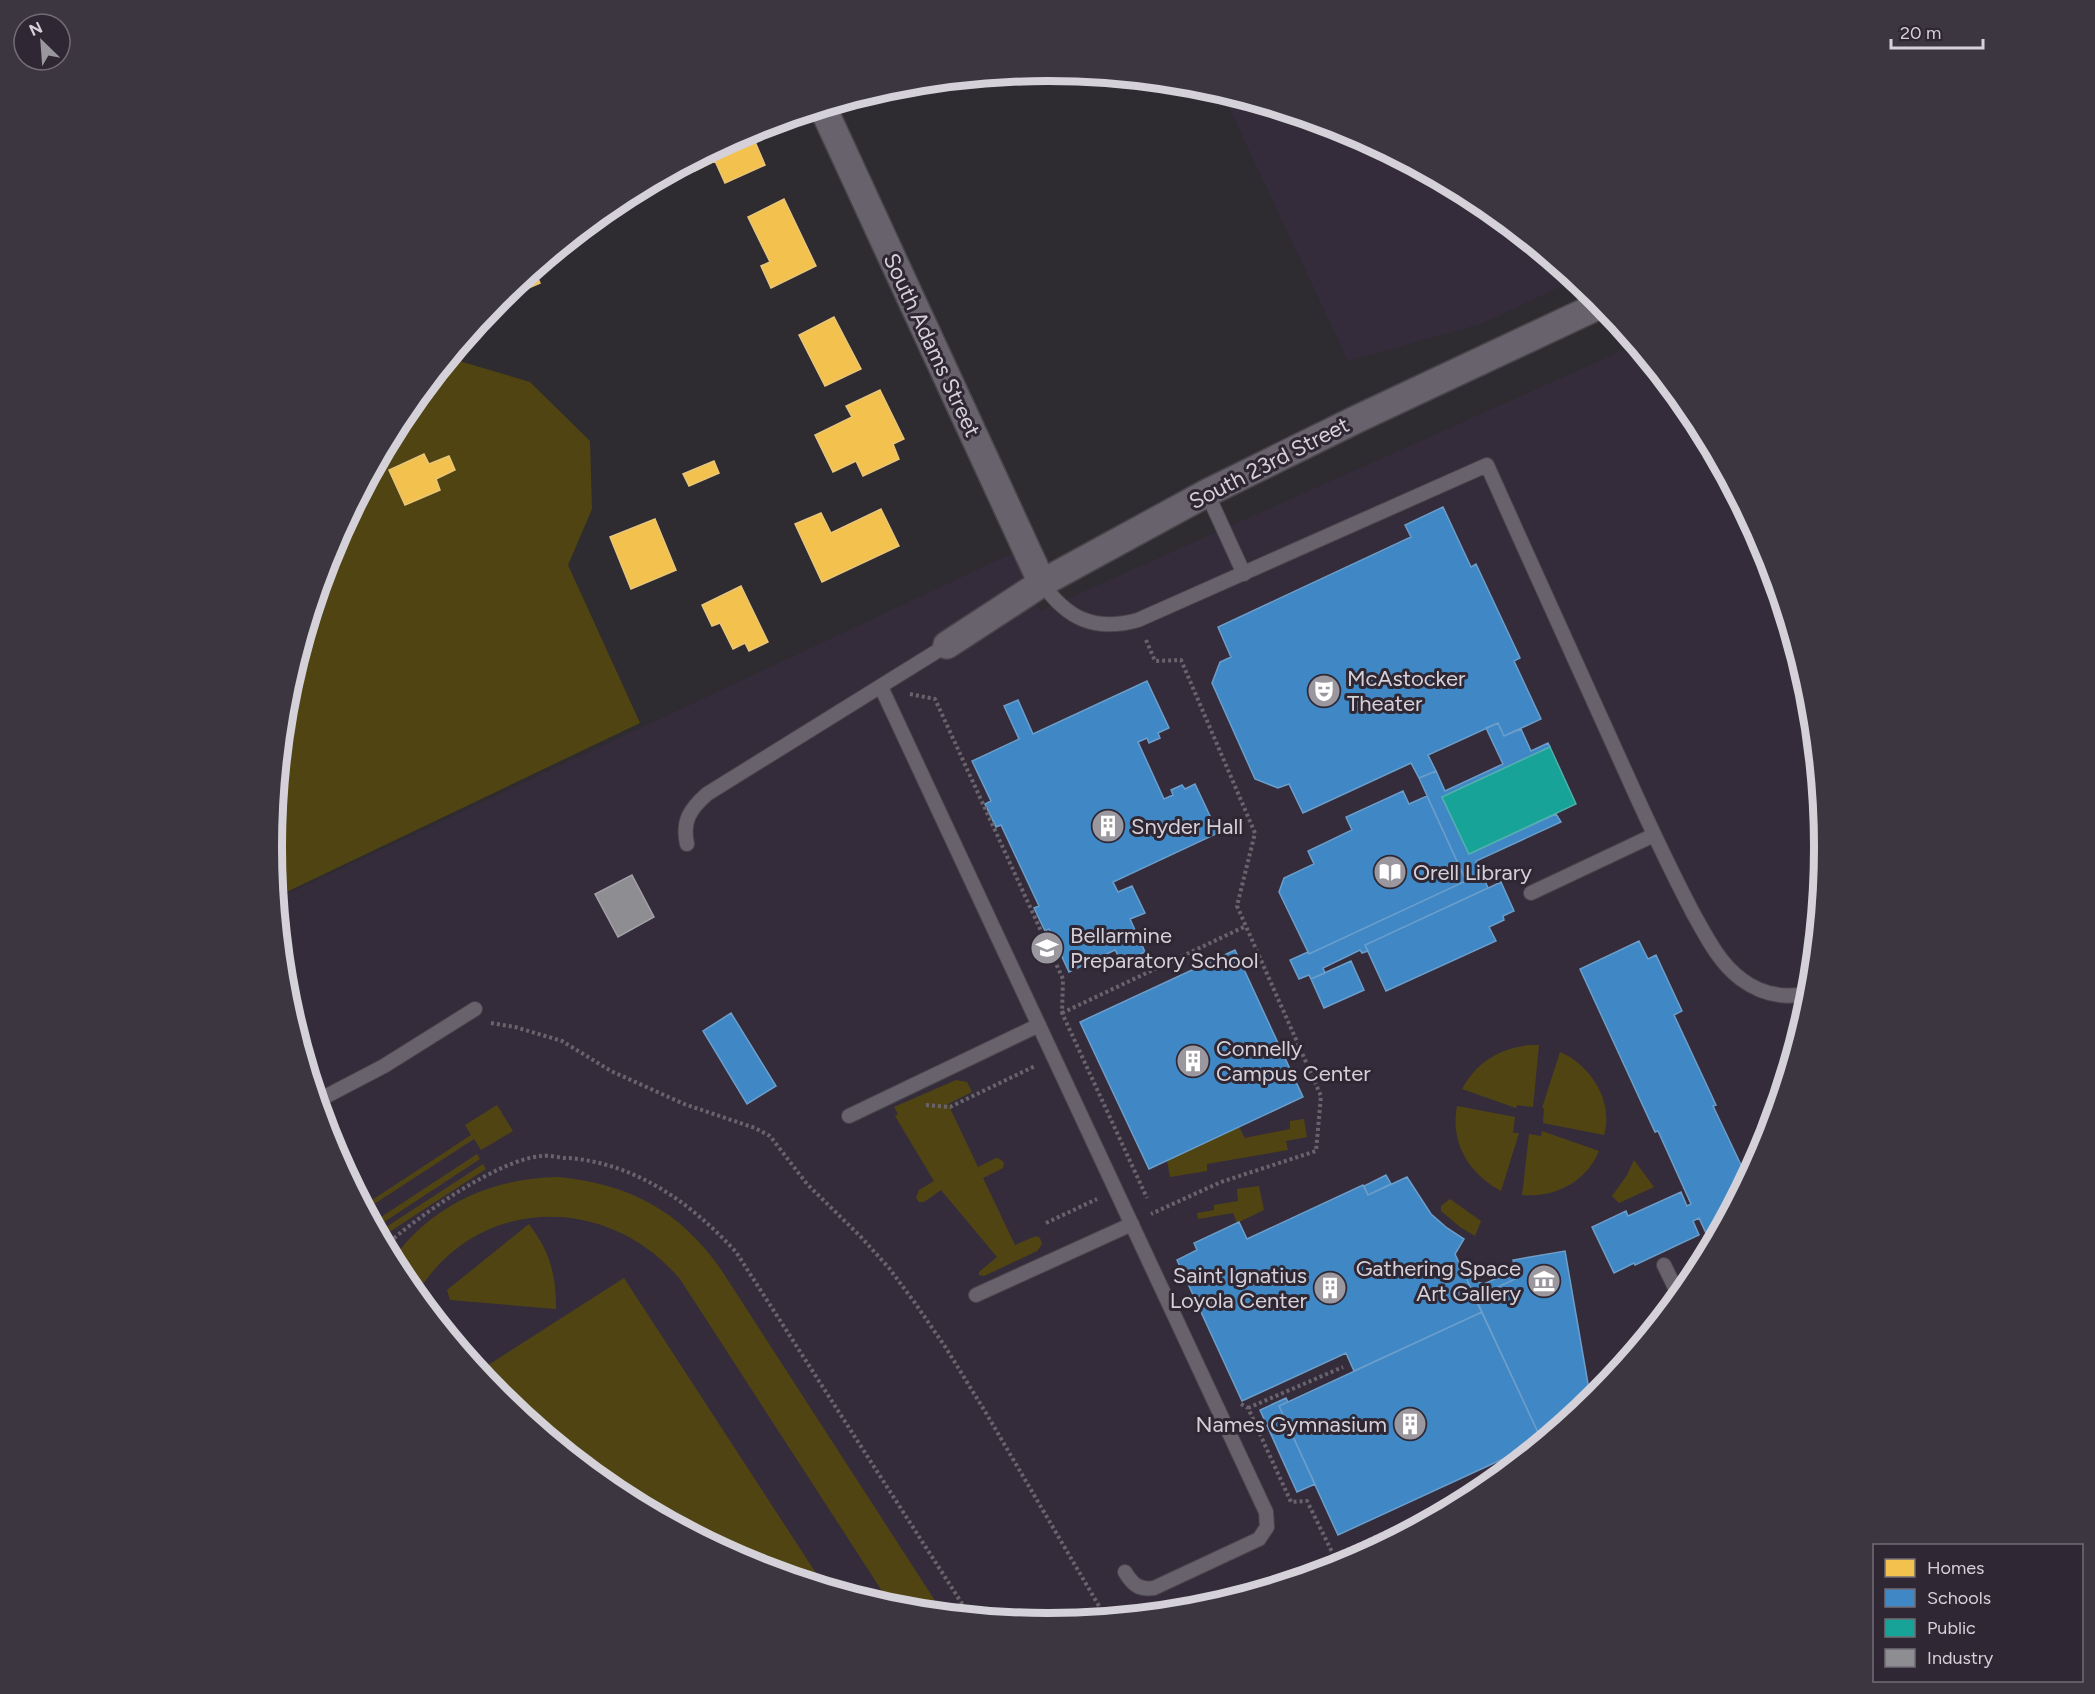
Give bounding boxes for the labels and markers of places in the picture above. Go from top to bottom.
place label: McAstocker Theater [1347,665,1466,717]
theatre icon: McAstocker Theater [1306,673,1342,709]
building icon: Snyder Hall [1090,808,1126,844]
place label: Snyder Hall [1131,813,1243,840]
library icon: Orell Library [1372,854,1408,890]
place label: Orell Library [1413,859,1532,886]
place label: Bellarmine Preparatory School [1070,922,1258,974]
school or university icon: Bellarmine Preparatory School [1029,930,1065,966]
place label: Connelly Campus Center [1216,1035,1371,1087]
building icon: Connelly Campus Center [1175,1043,1211,1079]
place label: Gathering Space Art Gallery [1356,1255,1521,1307]
place label: Saint Ignatius Loyola Center [1170,1262,1308,1314]
museum icon: Gathering Space Art Gallery [1526,1263,1562,1299]
building icon: Saint Ignatius Loyola Center [1312,1270,1348,1306]
building icon: Names Gymnasium [1392,1406,1428,1442]
place label: Names Gymnasium [1195,1411,1387,1438]

